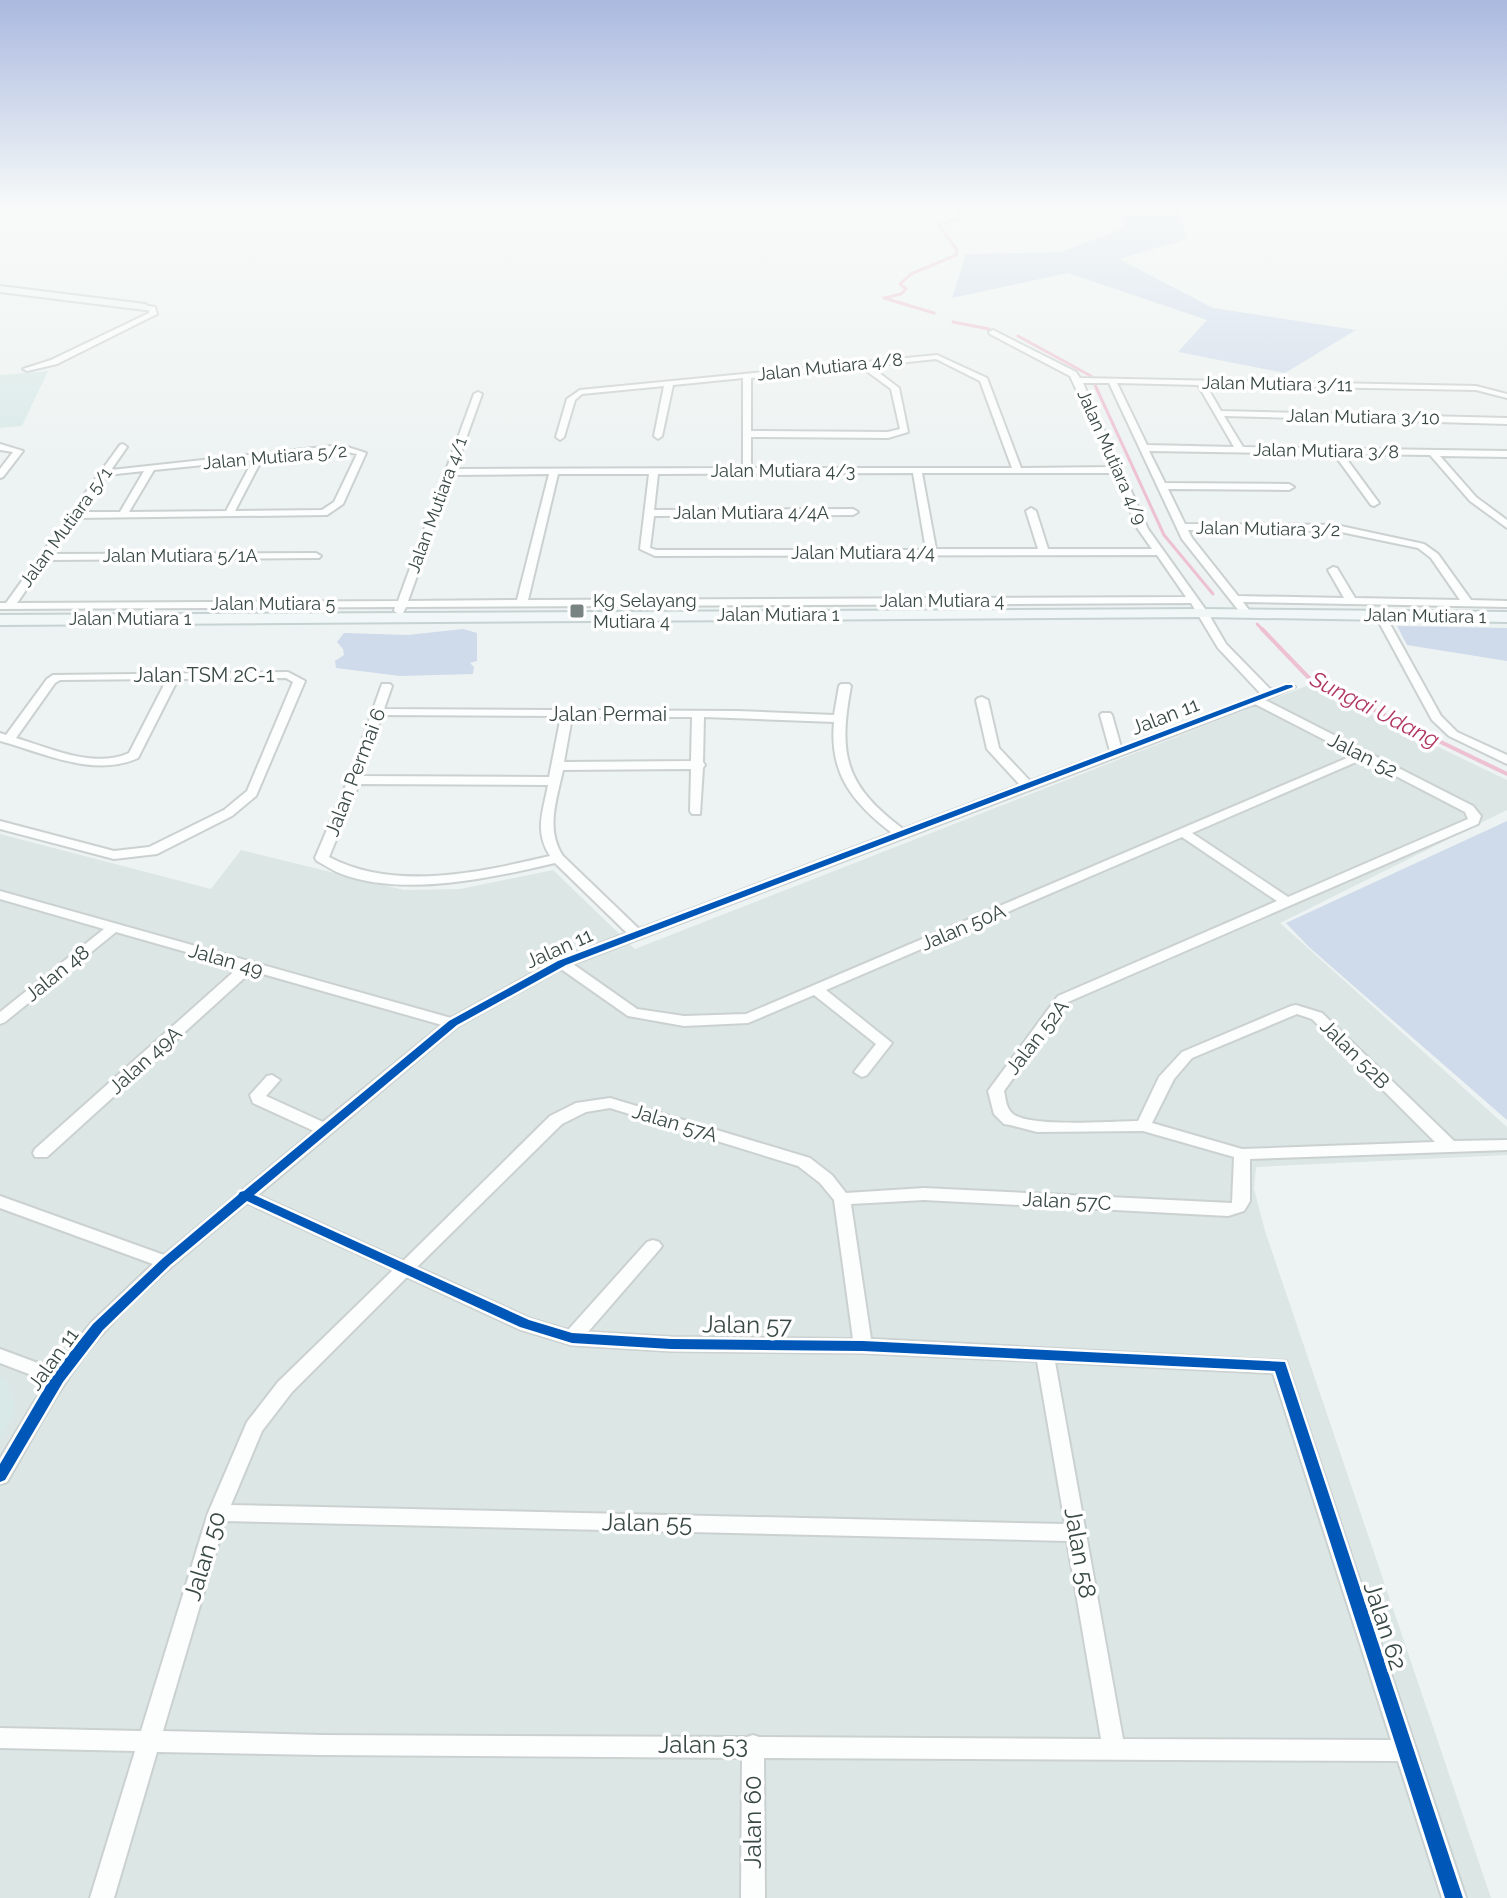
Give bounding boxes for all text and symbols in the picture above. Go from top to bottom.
street label: Jalan Mutiara 4/8 [756,348,904,385]
street label: Jalan Mutiara 3/11 [1202,372,1353,395]
street label: Jalan Mutiara 4/9 [1073,386,1152,528]
street label: Jalan Mutiara 3/10 [1286,405,1440,428]
street label: Jalan Mutiara 4/1 [402,434,471,576]
street label: Jalan Mutiara 3/8 [1253,439,1399,462]
street label: Jalan Mutiara 5/2 [202,440,348,473]
street label: Jalan Mutiara 4/3 [711,460,855,481]
street label: Jalan Mutiara 5/1 [15,462,116,591]
street label: Jalan Mutiara 4/4A [673,502,829,523]
street label: Jalan Mutiara 3/2 [1196,517,1340,540]
street label: Jalan Mutiara 4/4 [791,542,935,563]
street label: Jalan Mutiara 5/1A [102,545,258,566]
place label: Kg Selayang Mutiara 4 [593,590,697,632]
street label: Jalan Mutiara 4 [880,590,1005,611]
street label: Jalan Mutiara 5 [211,593,336,614]
marker: Kg Selayang Mutiara 4 [568,602,586,620]
street label: Jalan Mutiara 1 [717,604,840,625]
street label: Jalan Mutiara 1 [1363,604,1487,627]
street label: Jalan Mutiara 1 [69,608,192,629]
street label: Jalan TSM 2C-1 [134,663,275,687]
water label: Sungai Udang [1305,665,1444,753]
street label: Jalan 11 [1128,692,1203,740]
street label: Jalan Permai [549,702,667,726]
street label: Jalan Permai 6 [320,705,390,839]
street label: Jalan 52 [1324,727,1402,783]
street label: Jalan 50A [917,898,1009,956]
street label: Jalan 11 [522,923,597,973]
street label: Jalan 49 [186,938,266,982]
street label: Jalan 48 [20,940,94,1006]
street label: Jalan 52A [1000,994,1074,1079]
street label: Jalan 52B [1315,1014,1395,1094]
street label: Jalan 49A [104,1021,187,1099]
street label: Jalan 57A [630,1099,721,1147]
street label: Jalan 57C [1022,1187,1112,1215]
street label: Jalan 57 [702,1309,792,1340]
street label: Jalan 11 [23,1323,84,1395]
street label: Jalan 58 [1058,1505,1103,1600]
street label: Jalan 55 [602,1507,692,1538]
street label: Jalan 50 [177,1508,232,1604]
street label: Jalan 62 [1358,1578,1413,1674]
street label: Jalan 53 [658,1730,748,1759]
street label: Jalan 60 [738,1775,767,1869]

